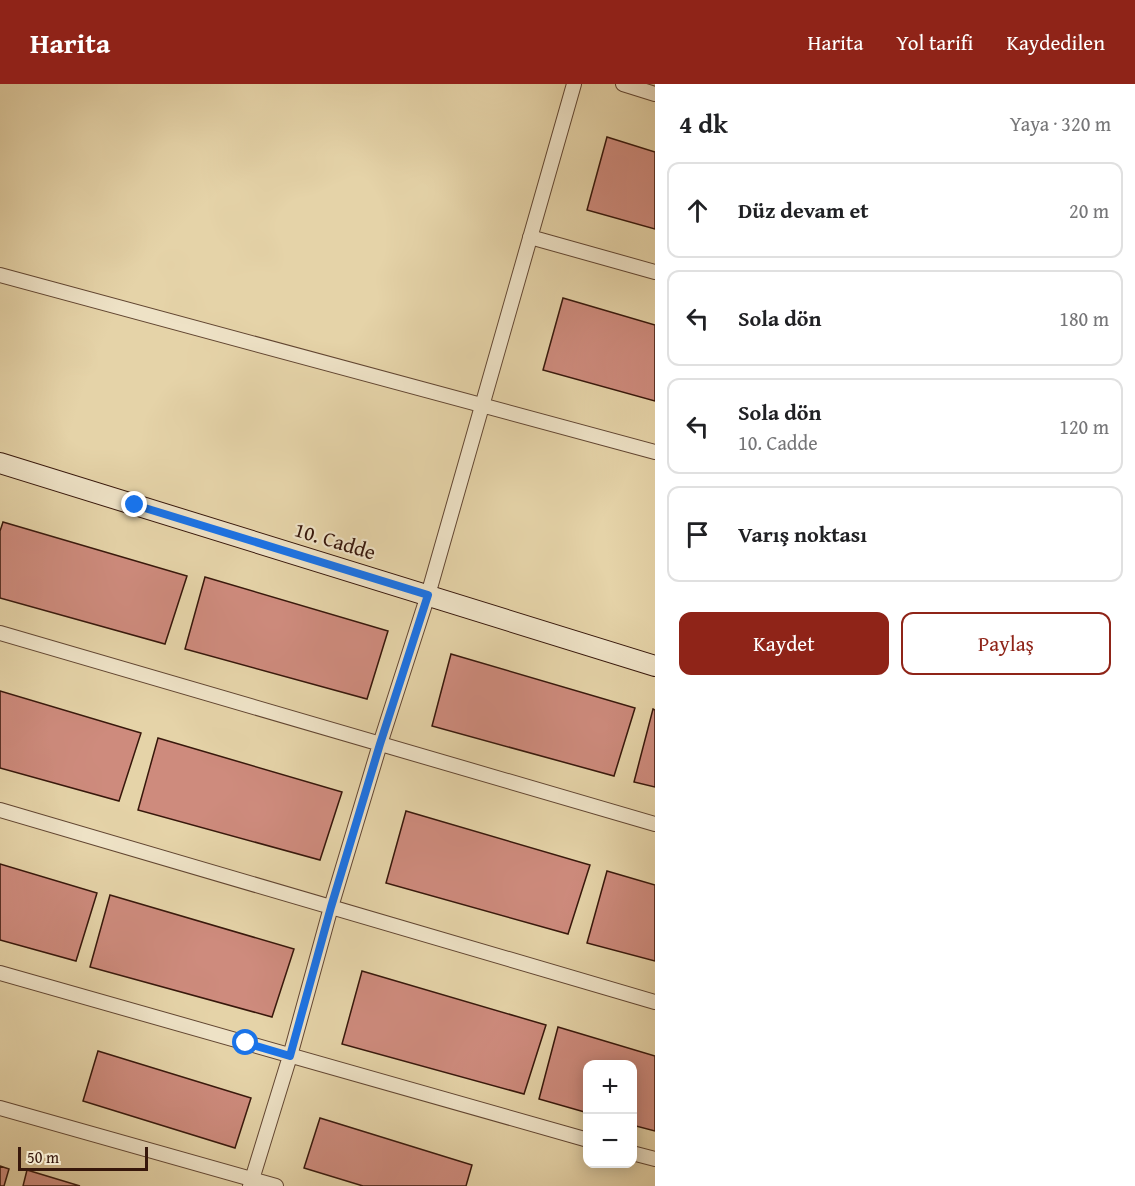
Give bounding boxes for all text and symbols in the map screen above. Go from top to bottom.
text: Harita [30,22,110,63]
text: Harita [808,27,863,58]
text: Yol tarifi [896,27,973,58]
text: Kaydedilen [1006,27,1105,58]
text: 4 dk [679,104,728,143]
text: Yaya · 320 m [1010,109,1111,138]
icon: ahead [681,194,714,227]
text: Düz devam et [738,194,869,226]
text: 20 m [1069,196,1109,225]
icon: left [681,302,714,335]
text: Sola dön [738,302,822,334]
text: 180 m [1059,304,1109,333]
text: Sola dön [738,396,822,428]
icon: left [681,410,714,443]
text: 120 m [1059,412,1109,441]
text: 10. Cadde [738,428,818,457]
route end [121,491,147,517]
street label: 10. Cadde [291,513,380,568]
icon: arrive [681,518,714,551]
text: Varış noktası [738,518,867,550]
button: Kaydet [679,612,889,675]
button: Paylaş [901,612,1111,675]
route start [232,1029,258,1055]
map controls [583,1060,637,1168]
button: + [583,1060,637,1114]
button: − [583,1114,637,1168]
scale bar [18,1144,148,1172]
text: 50 m [27,1145,59,1169]

